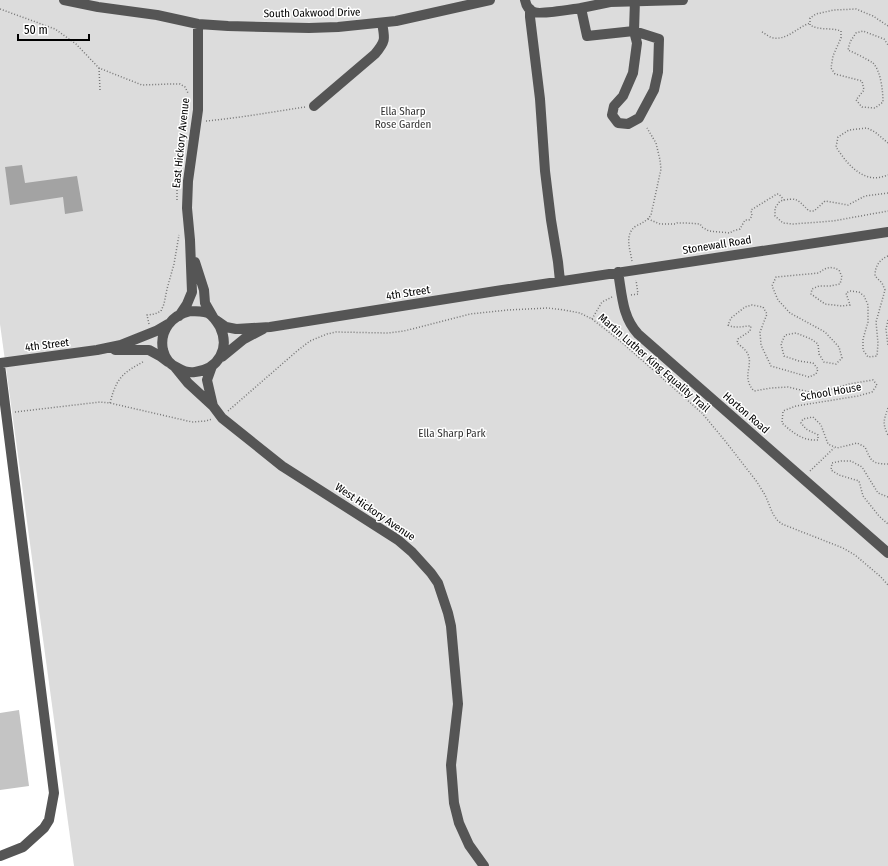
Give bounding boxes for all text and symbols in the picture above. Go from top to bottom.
street label: South Oakwood Drive [263,6,361,20]
scale bar [18,16,89,42]
text: 50 m [24,23,48,37]
street label: East Hickory Avenue [170,97,192,189]
park label: Ella Sharp Rose Garden [375,105,431,131]
street label: Stonewall Road [682,233,752,257]
street label: 4th Street [385,283,431,303]
street label: Martin Luther King Equality Trail [596,311,713,415]
street label: 4th Street [24,336,70,354]
street label: School House [800,380,862,404]
street label: Horton Road [720,389,772,437]
park label: Ella Sharp Park [418,427,487,440]
street label: West Hickory Avenue [332,480,418,544]

